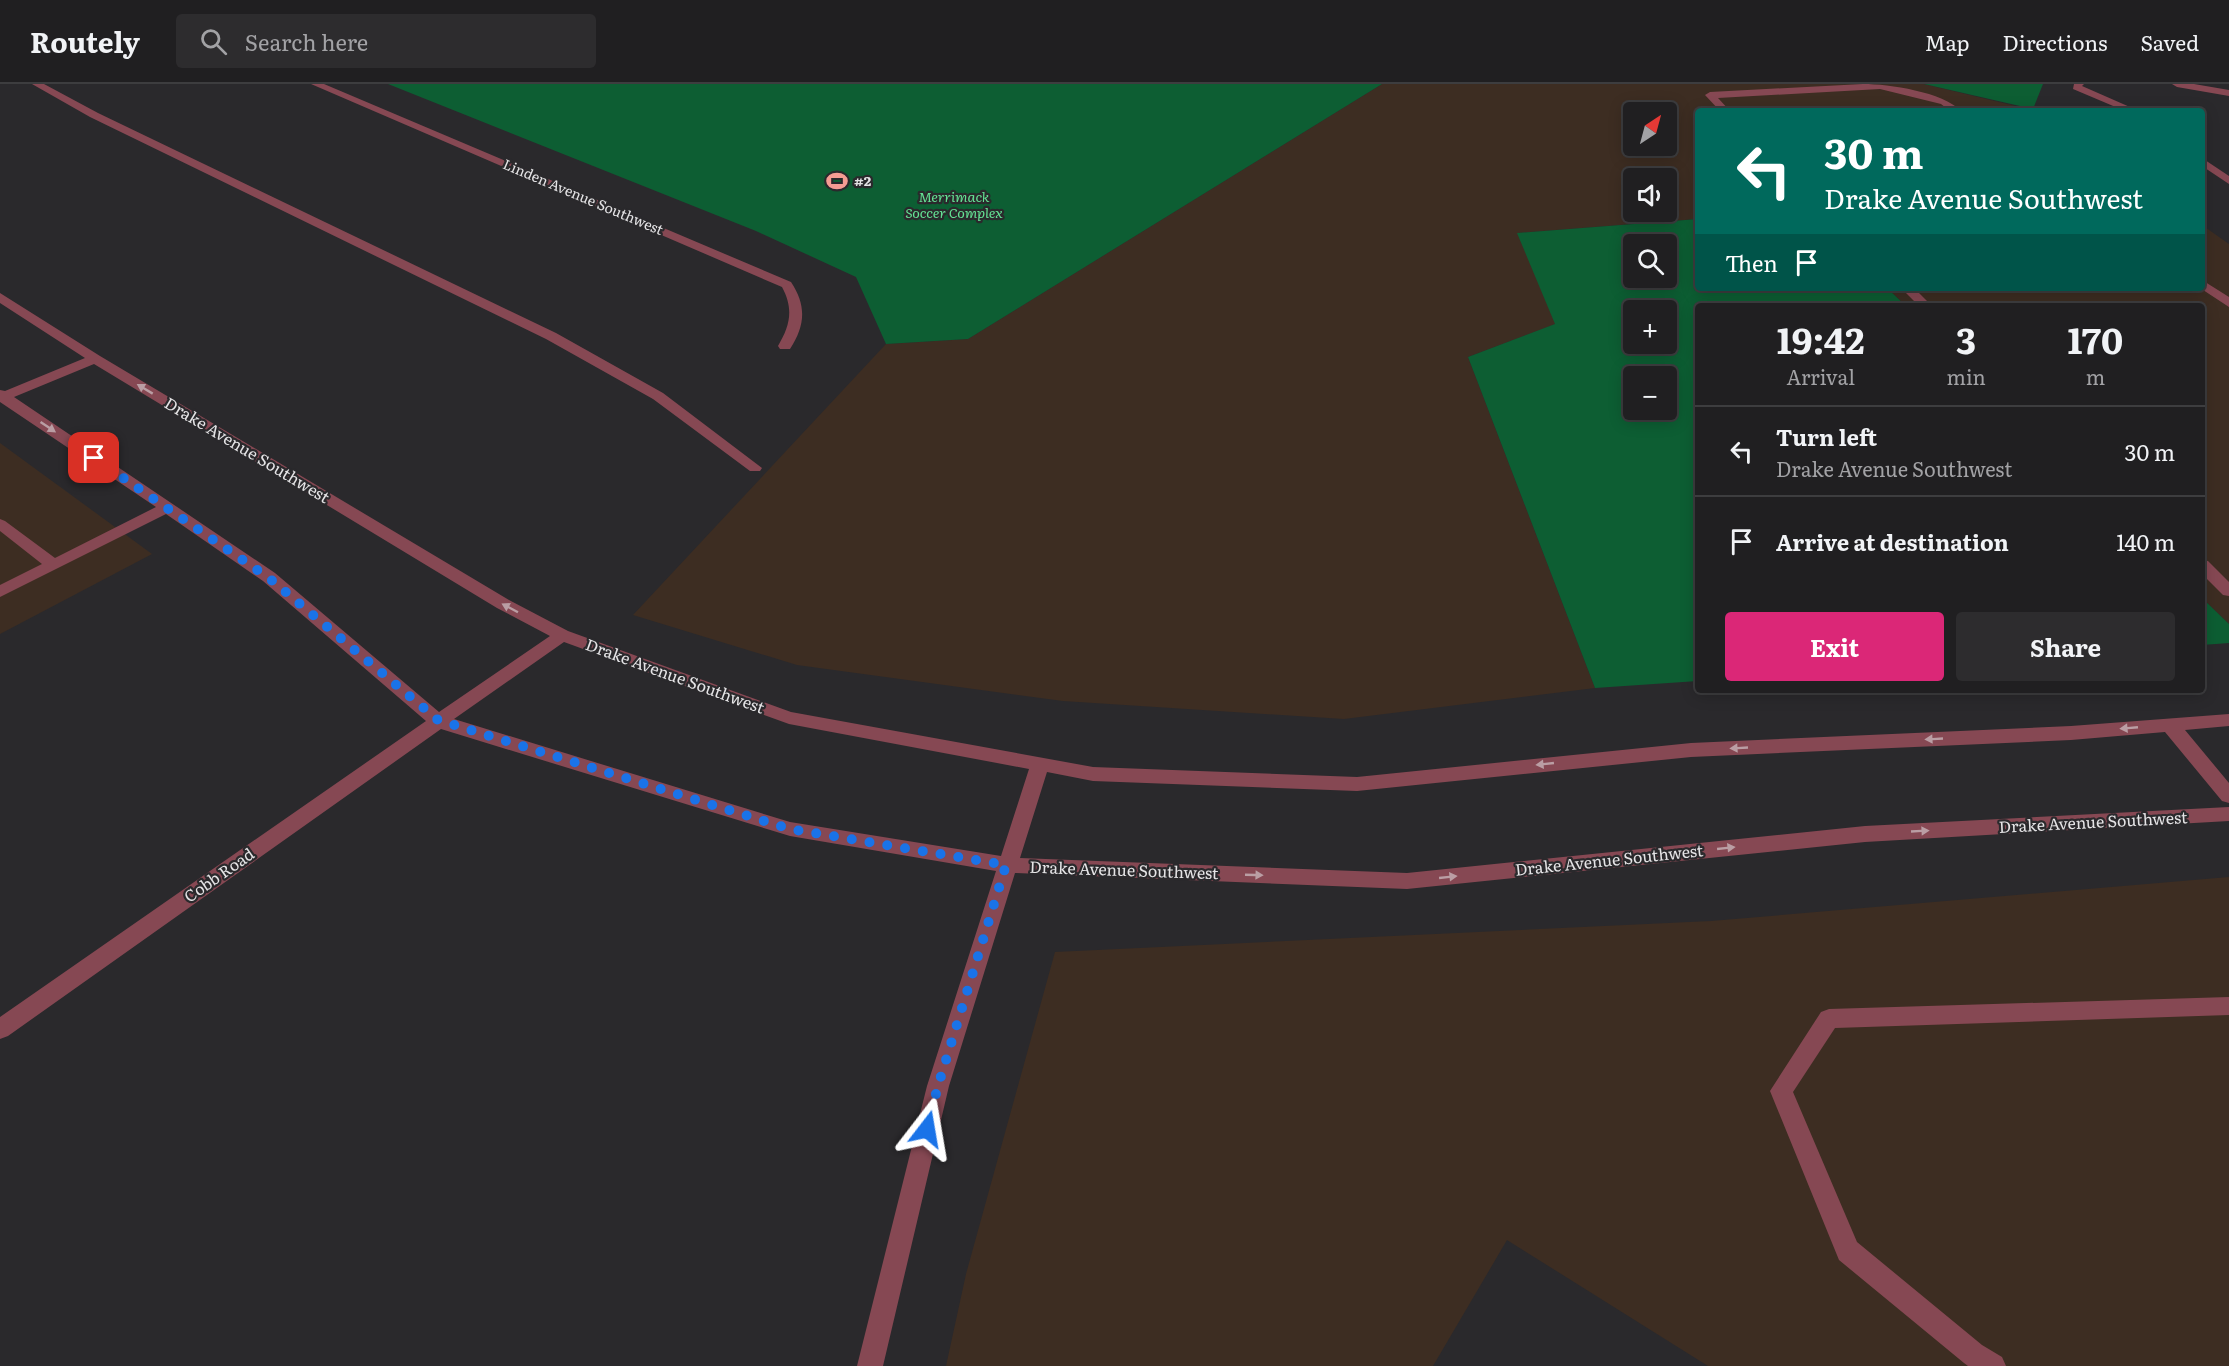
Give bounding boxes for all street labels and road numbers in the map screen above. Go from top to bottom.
street label: Linden Avenue Southwest [500,153,667,239]
street label: Drake Avenue Southwest [160,390,335,508]
street label: Drake Avenue Southwest [582,631,769,719]
street label: Drake Avenue Southwest [1998,804,2188,838]
street label: Drake Avenue Southwest [1514,837,1705,881]
street label: Cobb Road [178,841,259,907]
street label: Drake Avenue Southwest [1029,854,1219,884]

